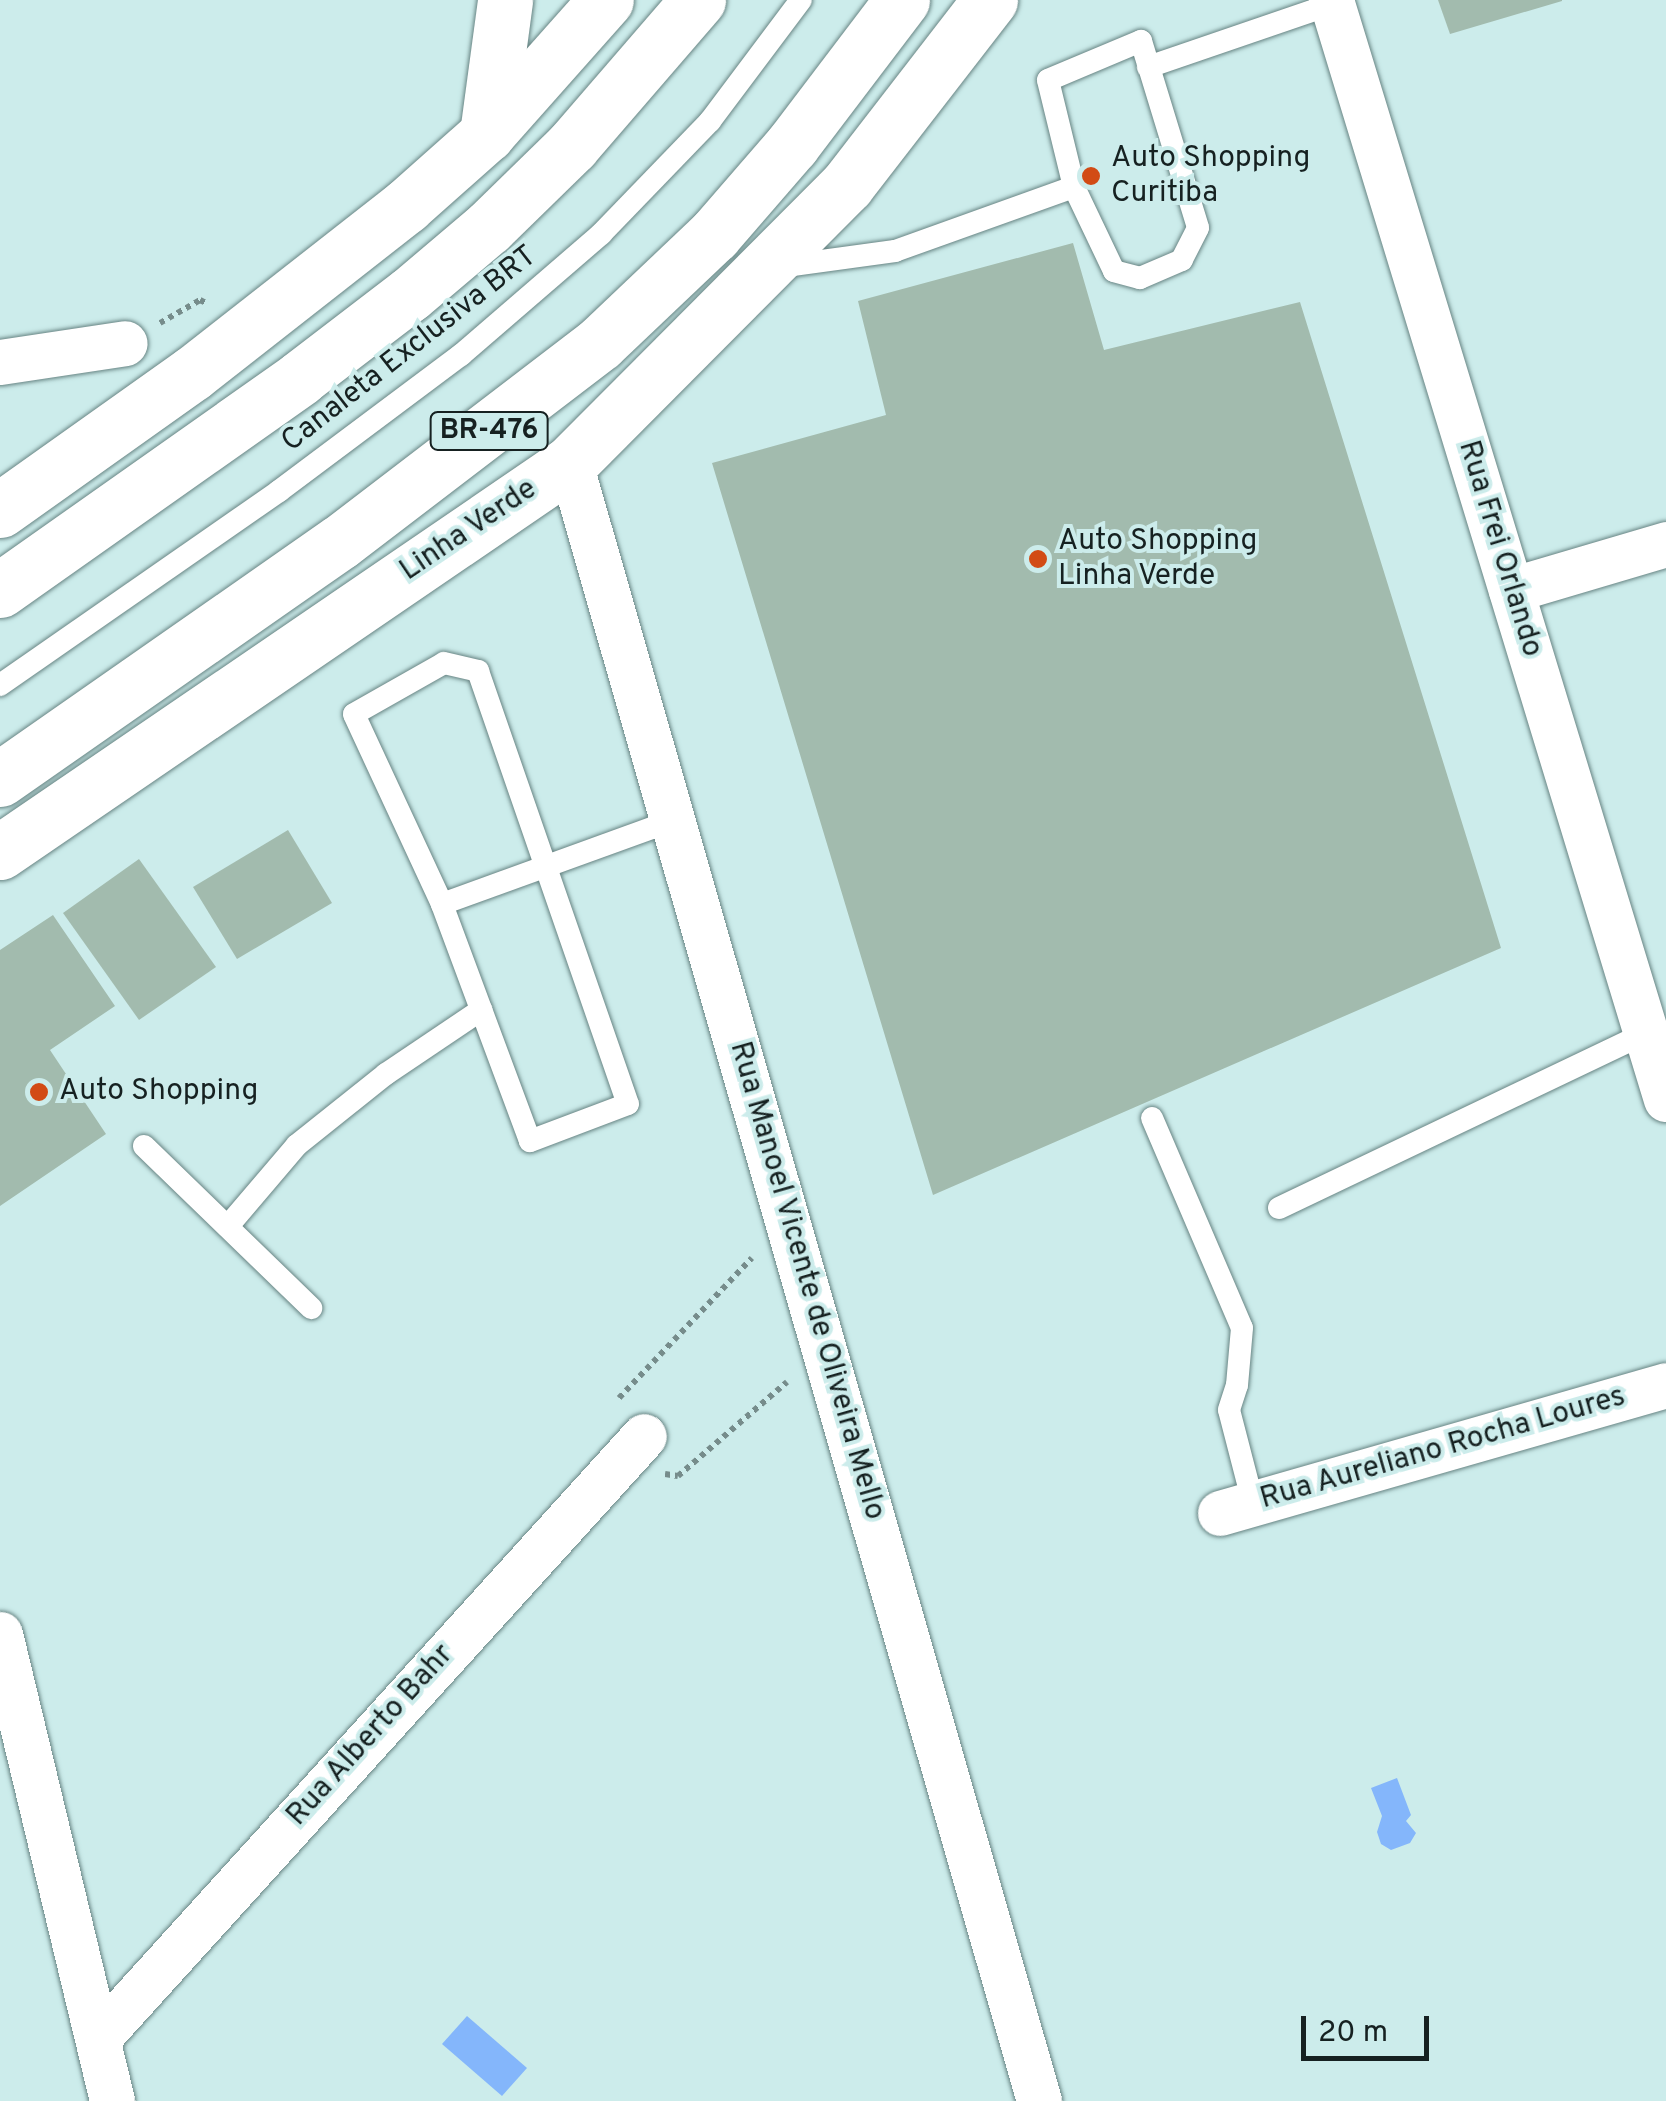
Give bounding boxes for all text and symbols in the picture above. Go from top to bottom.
place label: Auto Shopping Curitiba [1111,141,1310,212]
marker: Auto Shopping Curitiba [1080,165,1102,187]
street label: Canaleta Exclusiva BRT [275,239,545,461]
road number: BR-476 [429,408,549,454]
street label: Rua Frei Orlando [1449,436,1549,662]
street label: Linha Verde [393,472,545,590]
place label: Auto Shopping Linha Verde [1058,524,1257,594]
marker: Auto Shopping Linha Verde [1027,548,1049,570]
street label: Rua Manoel Vicente de Oliveira Mello [720,1037,892,1525]
place label: Auto Shopping [59,1074,258,1110]
marker: Auto Shopping [28,1081,50,1103]
street label: Rua Aureliano Rocha Loures [1256,1379,1630,1519]
street label: Rua Alberto Bahr [280,1637,462,1835]
scale bar [1306,1996,1434,2058]
text: 20 m [1318,2015,1388,2052]

